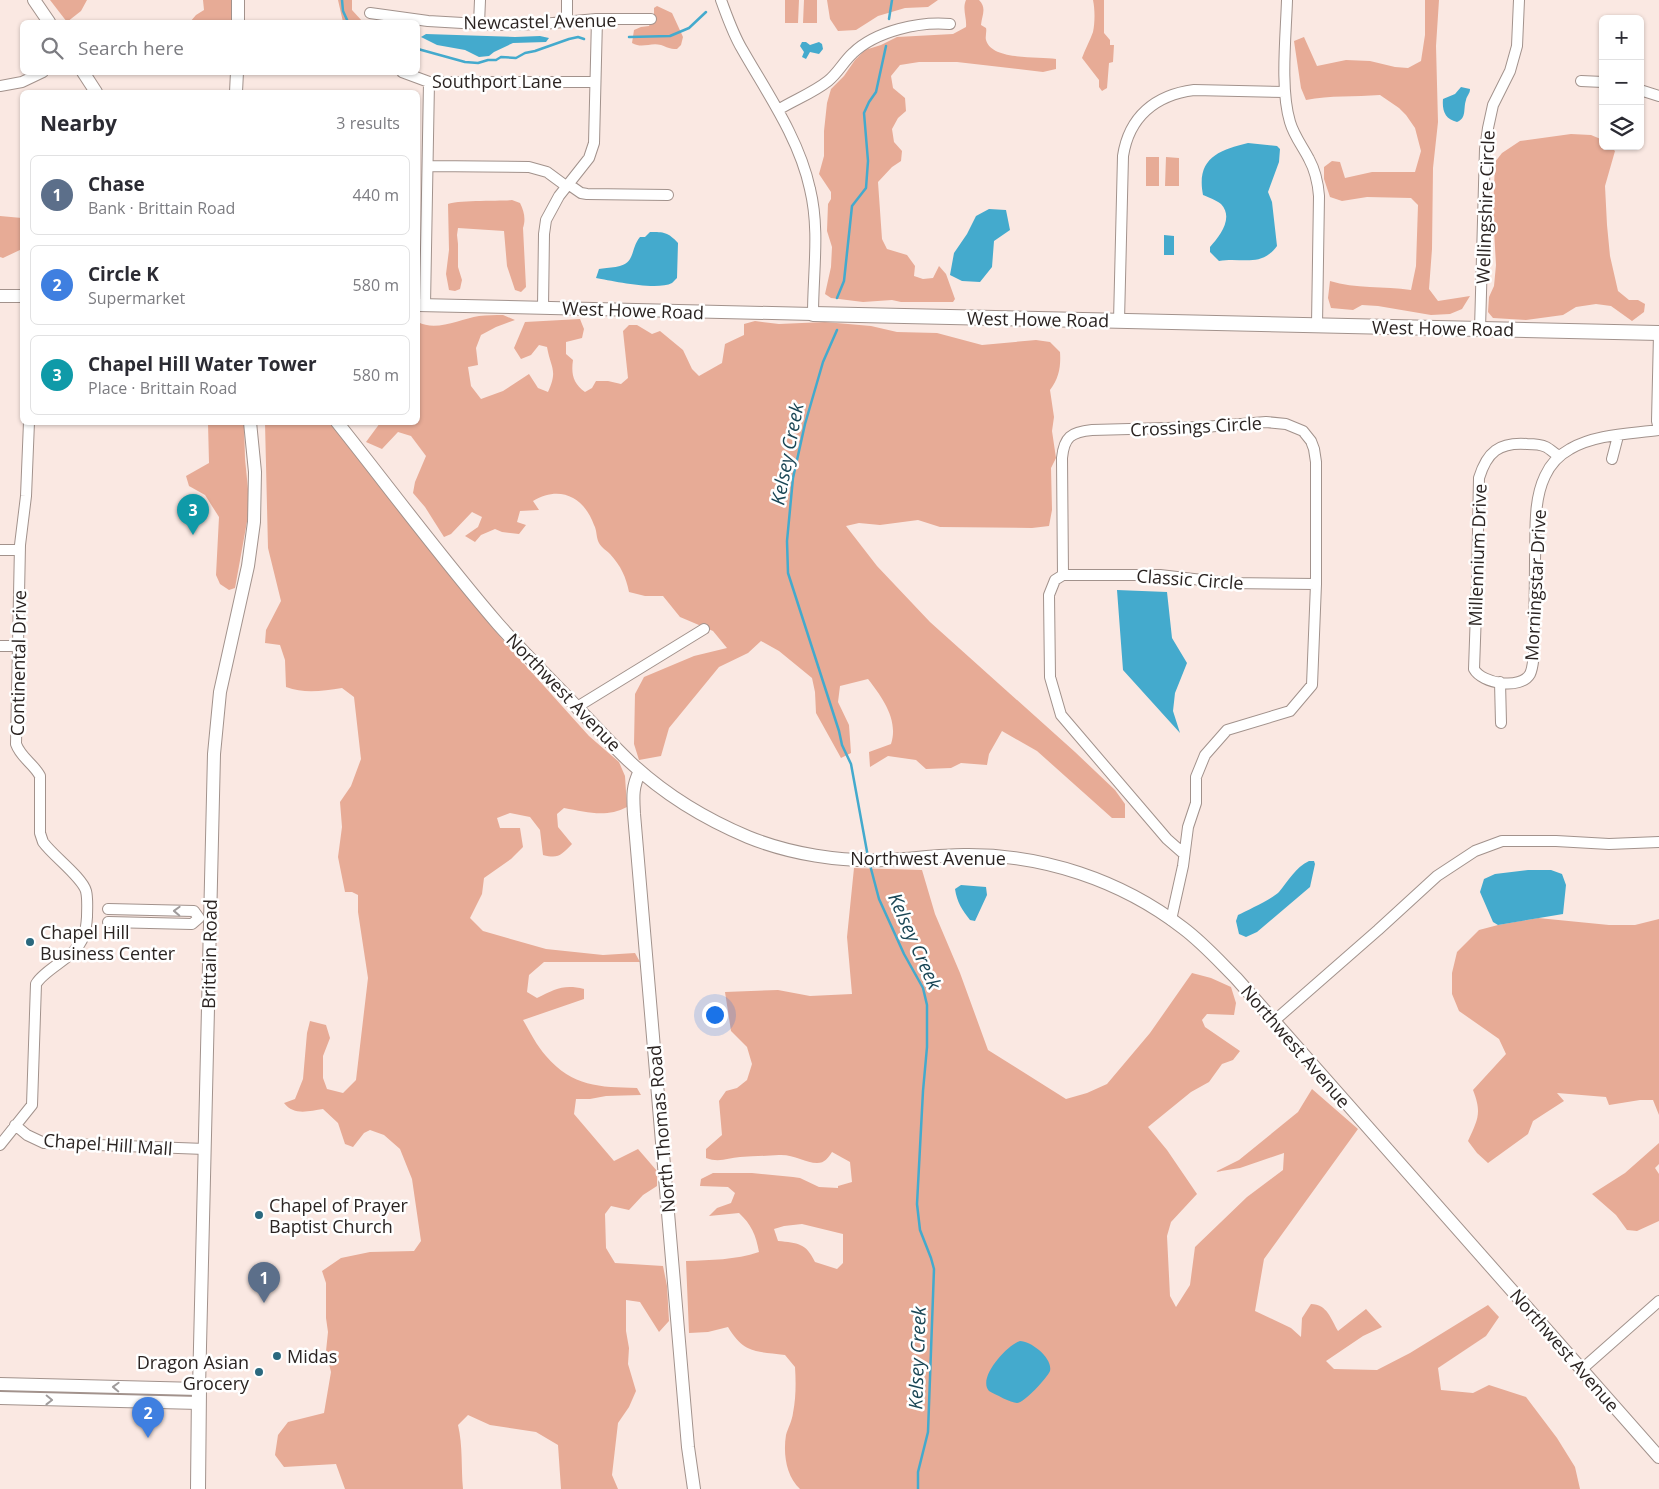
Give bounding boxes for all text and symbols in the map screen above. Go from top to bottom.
street label: Newcastel Avenue [463,8,617,34]
map controls [1599,15,1644,150]
button: + [1599,15,1644,60]
search box [20,20,420,75]
icon: search [38,34,66,62]
text: Search here [78,35,184,61]
button: − [1599,60,1644,105]
street label: Southport Lane [432,69,562,93]
button: layers [1599,105,1644,150]
text: Nearby [40,109,117,137]
text: 3 results [336,112,400,134]
street label: Wellingshire Circle [1470,130,1500,284]
text: Chase [88,171,145,197]
text: 1 [52,184,62,206]
text: 440 m [353,184,399,206]
text: Bank · Brittain Road [88,197,235,219]
text: Circle K [88,261,159,287]
text: 2 [52,274,62,296]
text: 580 m [353,274,399,296]
text: Supermarket [88,287,185,309]
street label: West Howe Road [562,296,704,324]
street label: West Howe Road [967,306,1109,332]
street label: West Howe Road [1372,315,1514,341]
text: Chapel Hill Water Tower [88,351,317,377]
text: 3 [52,364,62,386]
text: 580 m [353,364,399,386]
text: Place · Brittain Road [88,377,237,399]
water label: Kelsey Creek [764,400,810,507]
street label: Crossings Circle [1130,411,1262,441]
street label: Millennium Drive [1463,483,1491,627]
pin: 3 [177,494,209,535]
street label: Morningstar Drive [1519,509,1551,661]
street label: Classic Circle [1136,563,1244,595]
street label: Continental Drive [5,590,31,736]
street label: Northwest Avenue [501,628,627,756]
street label: Northwest Avenue [850,846,1006,870]
water label: Kelsey Creek [882,889,948,994]
street label: Brittain Road [196,899,222,1009]
one-way arrow [173,905,181,916]
place label: Chapel Hill Business Center [40,920,176,965]
marker: Chapel Hill Business Center [24,936,36,948]
street label: Northwest Avenue [1236,979,1356,1113]
your location [702,1002,728,1028]
street label: North Thomas Road [642,1044,680,1214]
street label: Chapel Hill Mall [43,1128,173,1160]
place label: Chapel of Prayer Baptist Church [269,1193,409,1238]
marker: Chapel of Prayer Baptist Church [253,1209,265,1221]
pin: 1 [248,1262,280,1303]
street label: Northwest Avenue [1505,1283,1625,1417]
water label: Kelsey Creek [902,1305,932,1410]
place label: Midas [287,1344,337,1368]
place label: Dragon Asian Grocery [137,1350,250,1395]
marker: Midas [271,1350,283,1362]
marker: Dragon Asian Grocery [253,1366,265,1378]
one-way arrow [111,1381,119,1392]
one-way arrow [45,1394,53,1405]
pin: 2 [132,1397,164,1438]

